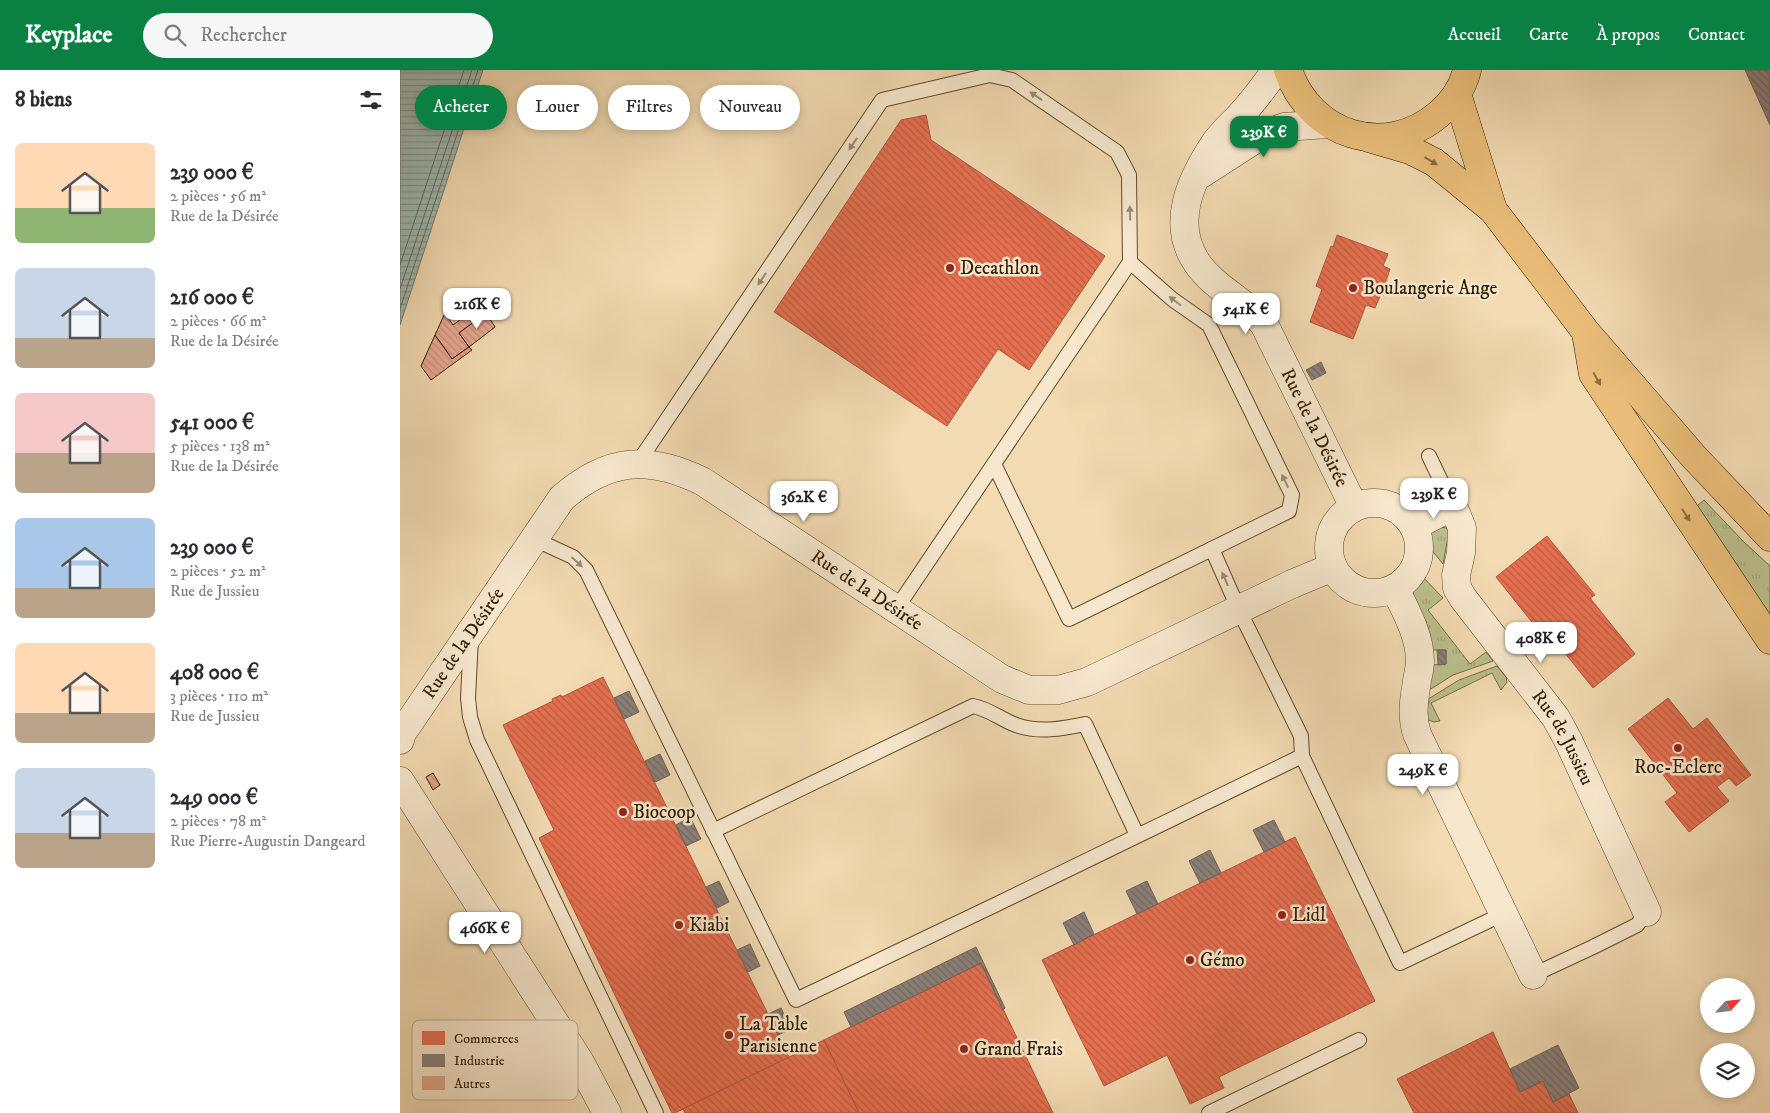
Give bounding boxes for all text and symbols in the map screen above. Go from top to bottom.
search box [143,13,493,58]
text: Keyplace [25,20,113,50]
icon: search [161,21,189,49]
text: Rechercher [201,24,287,47]
text: Accueil [1448,24,1501,46]
text: Carte [1529,24,1568,46]
text: À propos [1596,24,1660,46]
text: Contact [1688,24,1745,46]
chip: Acheter [415,85,507,130]
chip: Louer [517,85,598,130]
chip: Filtres [608,85,690,130]
chip: Nouveau [700,85,800,130]
icon: filters [357,86,385,114]
text: 8 biens [15,87,72,113]
one-way arrow [1029,91,1043,101]
pin: 239K € [1223,116,1305,158]
text: 239K € [1241,122,1287,142]
one-way arrow [848,137,858,151]
one-way arrow [1424,157,1437,166]
text: 239 000 € [170,160,254,186]
icon: home [55,163,115,223]
text: 2 pièces · 56 m² [170,186,266,206]
one-way arrow [1126,205,1134,221]
text: Rue de la Désirée [170,206,279,226]
place label: Decathlon [960,257,1039,280]
marker: Decathlon [944,262,956,274]
one-way arrow [757,272,767,285]
place label: Boulangerie Ange [1363,277,1497,300]
marker: Boulangerie Ange [1347,282,1359,294]
text: 216 000 € [170,285,254,311]
icon: home [55,288,115,348]
pin: 216K € [436,288,518,330]
pin: 541K € [1205,292,1287,335]
text: 216K € [454,294,500,314]
one-way arrow [1168,296,1182,306]
text: 541K € [1223,299,1269,319]
text: 2 pièces · 66 m² [170,311,266,331]
text: Rue de la Désirée [170,331,279,351]
street label: Rue de la Désirée [1276,364,1354,491]
one-way arrow [1593,371,1601,386]
text: 541 000 € [170,410,254,436]
icon: home [55,413,115,473]
text: 5 pièces · 138 m² [170,436,270,456]
text: Rue de la Désirée [170,456,279,476]
one-way arrow [1281,474,1289,488]
pin: 239K € [1393,478,1475,520]
pin: 362K € [763,480,845,523]
text: 239K € [1411,484,1457,504]
text: 362K € [781,487,827,507]
one-way arrow [1681,508,1690,522]
text: 239 000 € [170,535,254,561]
icon: home [55,538,115,598]
street label: Rue de la Désirée [807,545,927,635]
one-way arrow [570,556,582,568]
text: 2 pièces · 52 m² [170,561,266,581]
one-way arrow [1221,572,1230,587]
text: Rue de Jussieu [170,581,259,601]
street label: Rue de la Désirée [417,583,509,703]
pin: 408K € [1500,622,1582,664]
text: 408K € [1516,628,1566,648]
text: 408 000 € [170,660,259,686]
icon: home [55,663,115,723]
street label: Rue de Jussieu [1527,685,1599,789]
text: 3 pièces · 110 m² [170,686,268,706]
text: Rue de Jussieu [170,706,259,726]
marker: Roc-Eclerc [1672,742,1684,754]
pin: 249K € [1382,754,1464,796]
place label: Roc-Eclerc [1634,756,1722,779]
text: 249K € [1398,760,1448,780]
text: 249 000 € [170,785,258,811]
icon: home [55,788,115,848]
place label: Biocoop [633,801,695,824]
marker: Biocoop [617,806,629,818]
text: 2 pièces · 78 m² [170,811,266,831]
text: Rue Pierre-Augustin Dangeard [170,831,365,851]
place label: Lidl [1292,904,1326,927]
marker: Lidl [1276,909,1288,921]
pin: 466K € [444,912,526,954]
place label: Kiabi [689,914,729,937]
text: 466K € [460,918,510,938]
marker: Kiabi [673,919,685,931]
place label: Gémo [1200,949,1245,972]
marker: Gémo [1184,954,1196,966]
north arrow [1700,978,1755,1032]
map controls [1700,978,1755,1098]
place label: La Table Parisienne [739,1013,817,1058]
legend [412,1020,578,1100]
marker: La Table Parisienne [723,1029,735,1041]
text: Commerces [454,1030,519,1048]
place label: Grand Frais [974,1038,1063,1061]
marker: Grand Frais [958,1043,970,1055]
button: layers [1700,1043,1755,1098]
text: Industrie [454,1052,505,1070]
text: Autres [454,1075,490,1093]

